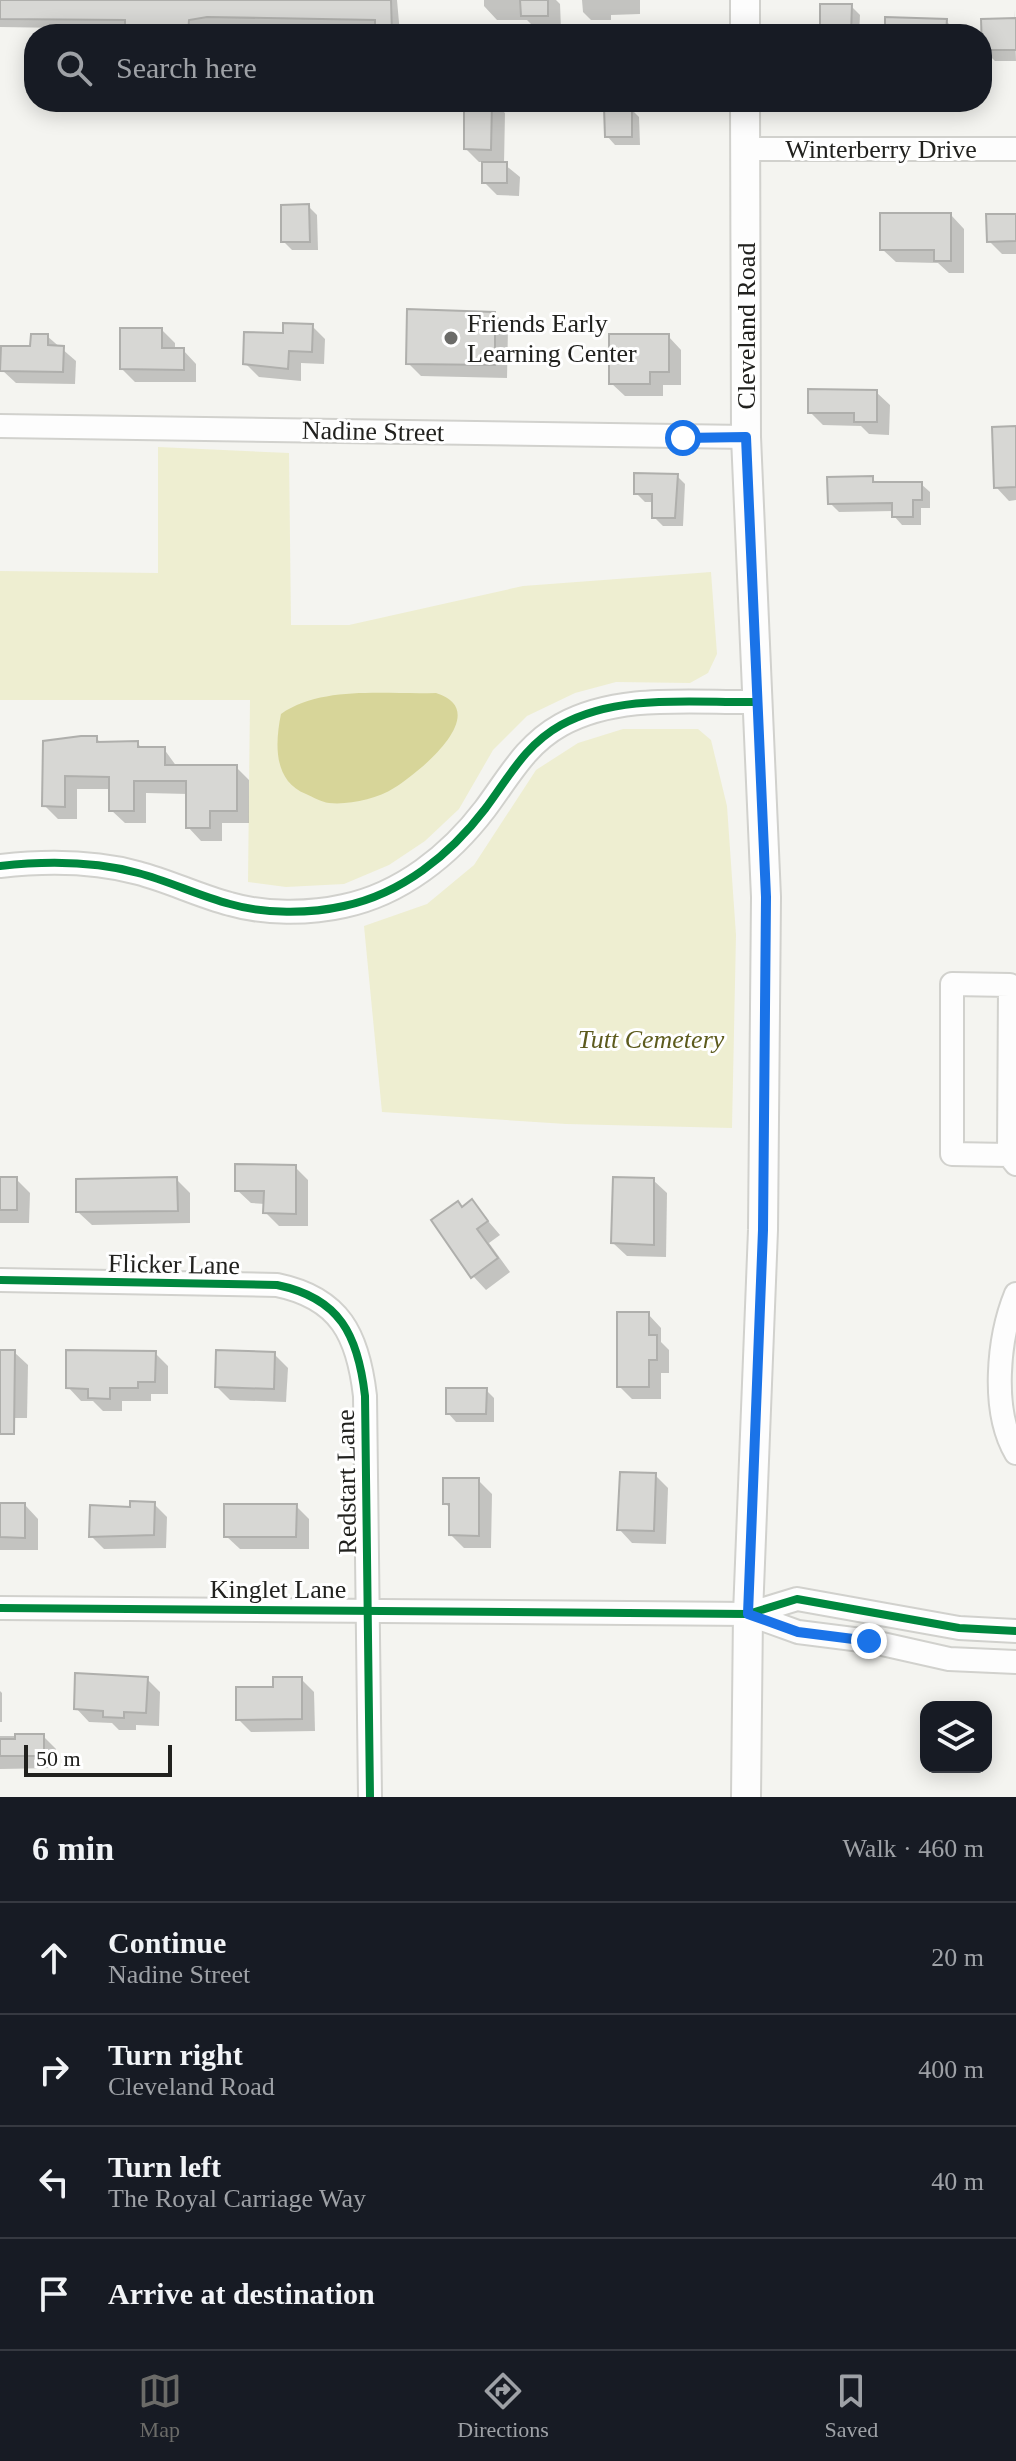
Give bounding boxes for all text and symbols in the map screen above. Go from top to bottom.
search box [24,24,992,112]
icon: search [52,46,96,90]
text: Search here [116,51,257,84]
street label: Winterberry Drive [785,135,977,164]
street label: Cleveland Road [732,243,761,409]
place label: Friends Early Learning Center [467,309,637,368]
marker: Friends Early Learning Center [442,329,460,347]
street label: Nadine Street [302,416,445,447]
route start [665,420,701,456]
park label: Tutt Cemetery [578,1025,725,1054]
street label: Flicker Lane [108,1249,240,1280]
street label: Redstart Lane [331,1409,362,1555]
street label: Kinglet Lane [210,1575,346,1604]
route end [851,1623,887,1659]
map controls [920,1701,992,1773]
button: layers [920,1701,992,1773]
scale bar [24,1741,172,1777]
text: 50 m [36,1746,81,1771]
text: 6 min [32,1830,114,1867]
text: Walk · 460 m [842,1834,984,1863]
text: Continue [108,1926,226,1959]
icon: ahead [32,1936,76,1980]
text: 20 m [931,1943,984,1972]
text: Nadine Street [108,1960,250,1989]
text: Turn right [108,2038,243,2071]
icon: right [32,2048,76,2092]
text: 400 m [918,2055,984,2084]
text: Cleveland Road [108,2072,275,2101]
text: Turn left [108,2150,221,2183]
icon: left [32,2160,76,2204]
text: 40 m [931,2167,984,2196]
text: The Royal Carriage Way [108,2184,366,2213]
icon: arrive [32,2272,76,2316]
text: Arrive at destination [108,2277,375,2310]
tab: Map [138,2369,182,2443]
tab: Directions [457,2369,549,2443]
tab: Saved [824,2369,878,2443]

